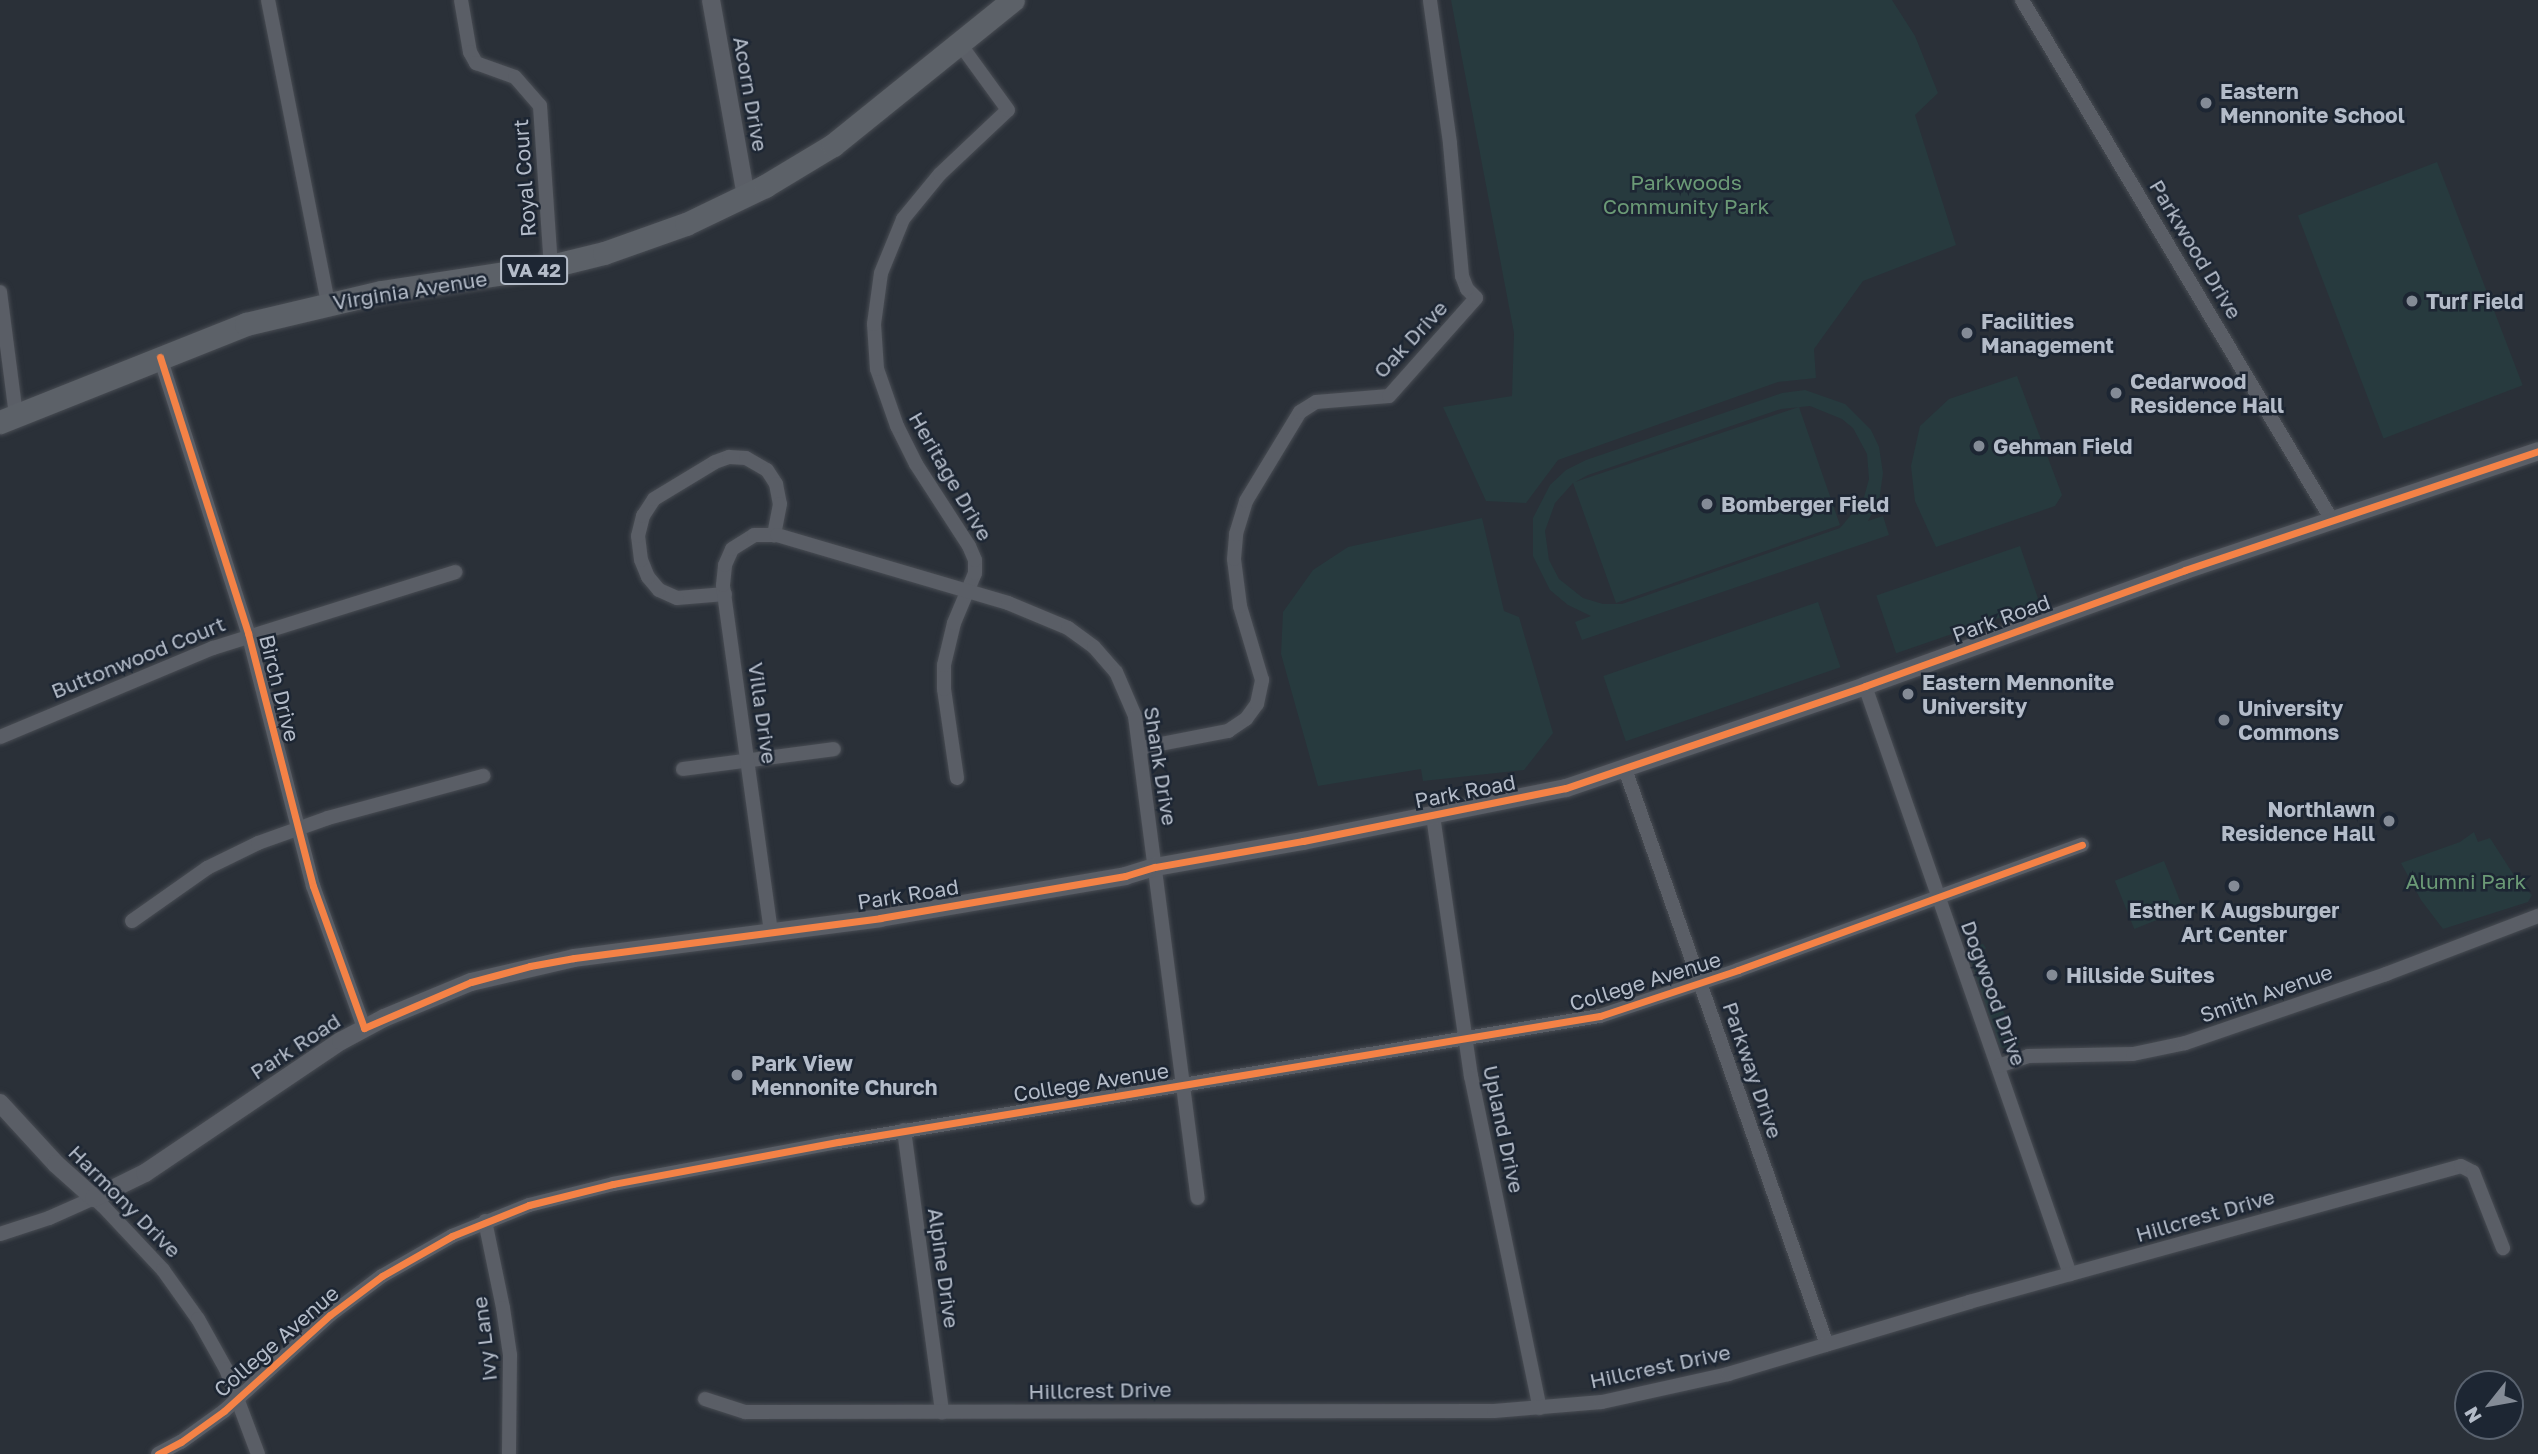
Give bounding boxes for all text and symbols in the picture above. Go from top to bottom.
street label: Acorn Drive [728,35,774,153]
place label: Eastern Mennonite School [2220,78,2405,128]
marker: Eastern Mennonite School [2198,95,2214,111]
street label: Royal Court [507,118,541,238]
park label: Parkwoods Community Park [1603,169,1769,219]
street label: Parkwood Drive [2145,175,2247,323]
road number: VA 42 [499,254,569,286]
street label: Virginia Avenue [331,265,489,315]
place label: Turf Field [2426,288,2523,314]
marker: Turf Field [2404,293,2420,309]
street label: Oak Drive [1368,295,1452,383]
place label: Facilities Management [1981,308,2114,358]
marker: Facilities Management [1959,325,1975,341]
place label: Cedarwood Residence Hall [2130,368,2284,418]
marker: Cedarwood Residence Hall [2108,385,2124,401]
street label: Heritage Drive [904,407,998,545]
place label: Gehman Field [1993,433,2133,459]
marker: Gehman Field [1971,438,1987,454]
place label: Bomberger Field [1721,491,1889,517]
marker: Bomberger Field [1699,496,1715,512]
street label: Park Road [1949,589,2053,647]
street label: Buttonwood Court [47,611,229,703]
street label: Birch Drive [255,632,305,744]
street label: Villa Drive [743,661,783,765]
place label: Eastern Mennonite University [1922,669,2114,719]
marker: Eastern Mennonite University [1900,686,1916,702]
place label: University Commons [2238,695,2343,745]
street label: Shank Drive [1139,705,1183,827]
marker: University Commons [2216,712,2232,728]
street label: Park Road [1412,769,1518,813]
place label: Northlawn Residence Hall [2221,796,2375,846]
marker: Northlawn Residence Hall [2381,813,2397,829]
park label: Alumni Park [2406,868,2526,894]
street label: Park Road [856,874,960,914]
marker: Esther K Augsburger Art Center [2226,878,2242,894]
place label: Esther K Augsburger Art Center [2129,897,2339,947]
street label: Dogwood Drive [1956,917,2032,1069]
street label: College Avenue [1566,946,1724,1016]
street label: Smith Avenue [2196,959,2336,1027]
place label: Hillside Suites [2066,962,2215,988]
marker: Hillside Suites [2044,967,2060,983]
street label: Parkway Drive [1718,998,1788,1142]
street label: Park Road [245,1008,345,1084]
place label: Park View Mennonite Church [751,1050,937,1100]
street label: College Avenue [1012,1057,1170,1107]
street label: Upland Drive [1478,1063,1530,1195]
marker: Park View Mennonite Church [729,1067,745,1083]
street label: Harmony Drive [64,1140,186,1262]
street label: Hillcrest Drive [2133,1183,2277,1247]
street label: Alpine Drive [923,1206,965,1330]
street label: College Avenue [209,1280,343,1402]
street label: Ivy Lane [466,1295,502,1383]
street label: Hillcrest Drive [1587,1339,1733,1393]
north arrow [2454,1370,2524,1440]
street label: Hillcrest Drive [1028,1376,1172,1404]
text: N [2459,1403,2486,1427]

